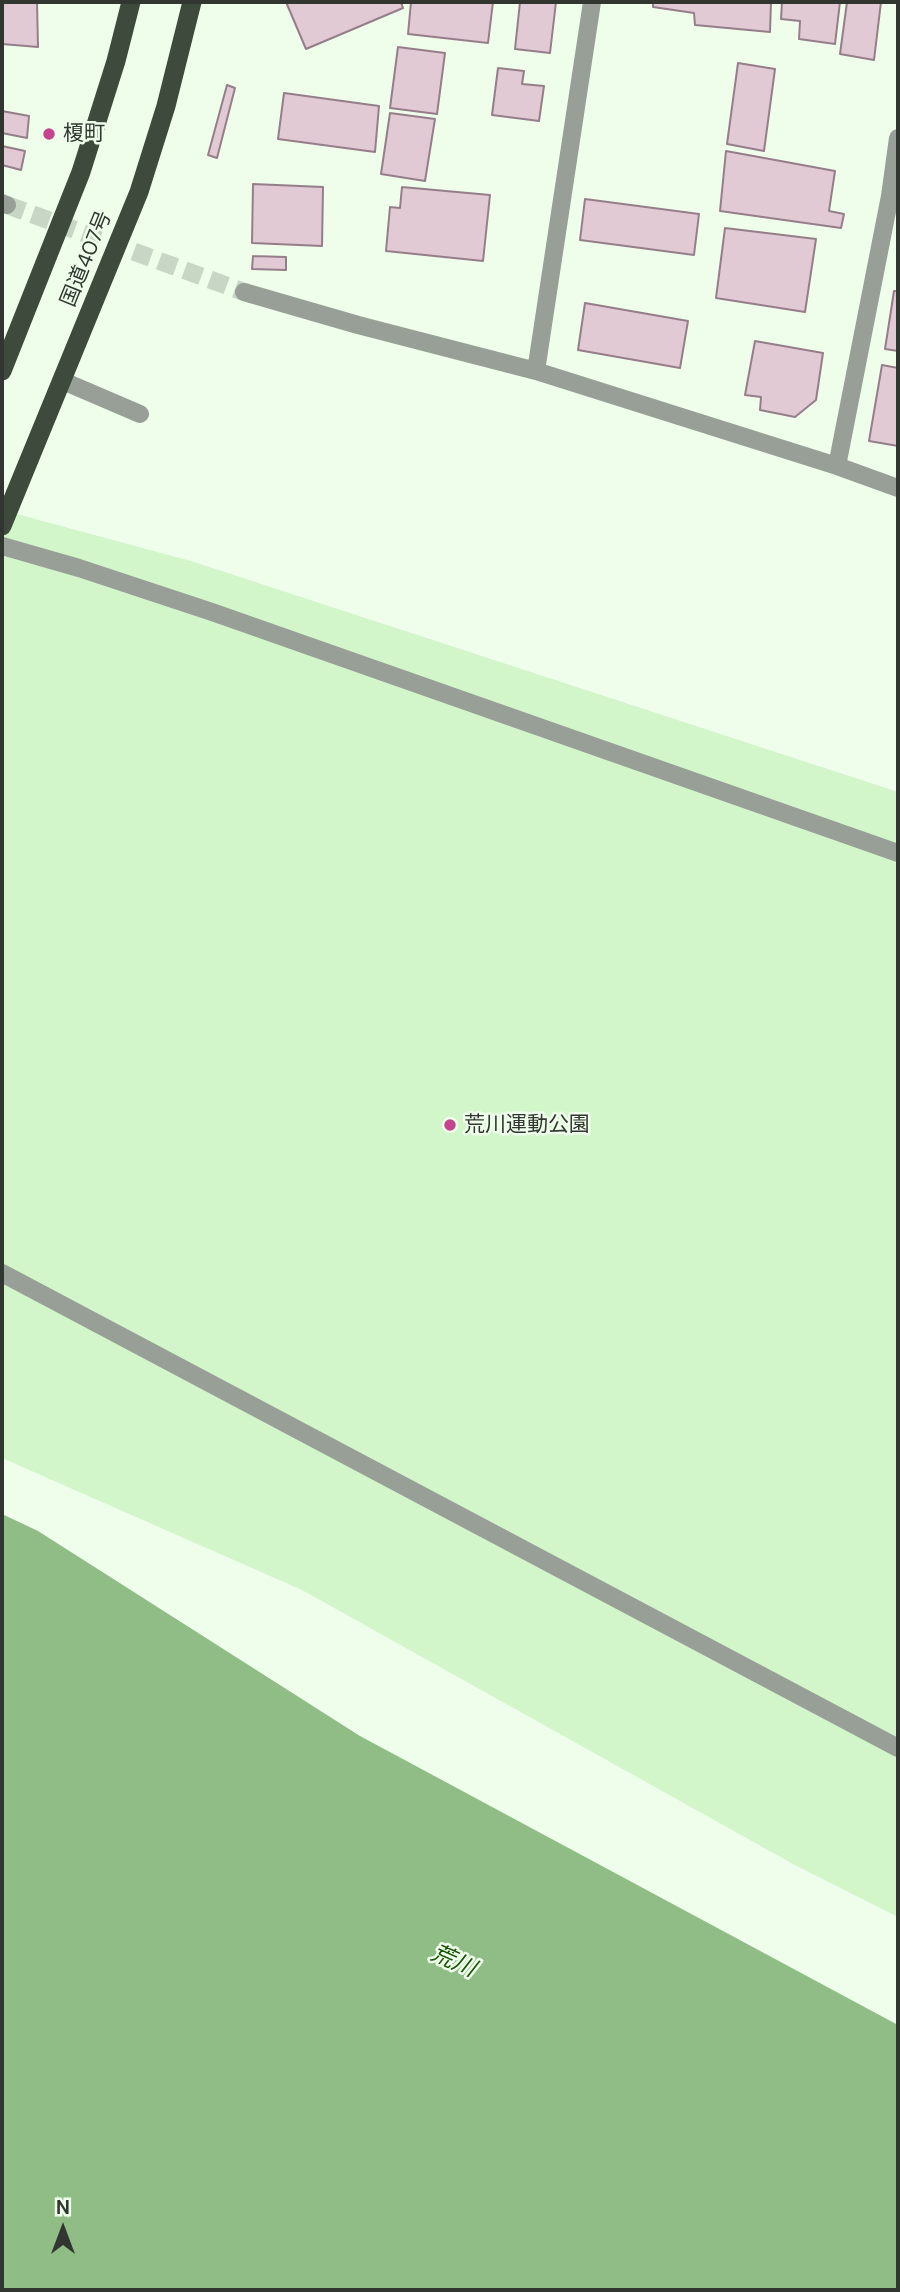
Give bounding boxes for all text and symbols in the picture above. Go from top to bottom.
place label: 榎町 [63,121,105,147]
marker: 榎町 [41,126,57,142]
street label: 国道407号 [56,207,118,311]
place label: 荒川運動公園 [464,1112,590,1138]
marker: 荒川運動公園 [442,1117,458,1133]
water label: 荒川 [426,1940,480,1984]
north arrow [28,2194,98,2264]
text: N [56,2195,70,2220]

